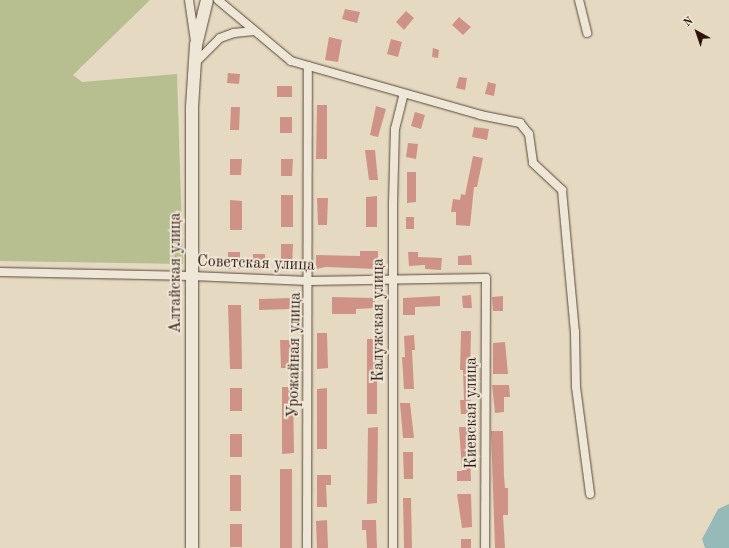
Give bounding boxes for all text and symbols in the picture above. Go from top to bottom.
north arrow [677,12,717,52]
text: N [682,16,696,29]
street label: Алтайская улица [166,213,186,333]
street label: Советская улица [197,252,315,276]
street label: Калужская улица [369,258,389,382]
street label: Урожайная улица [284,292,306,418]
street label: Киевская улица [462,357,482,469]

